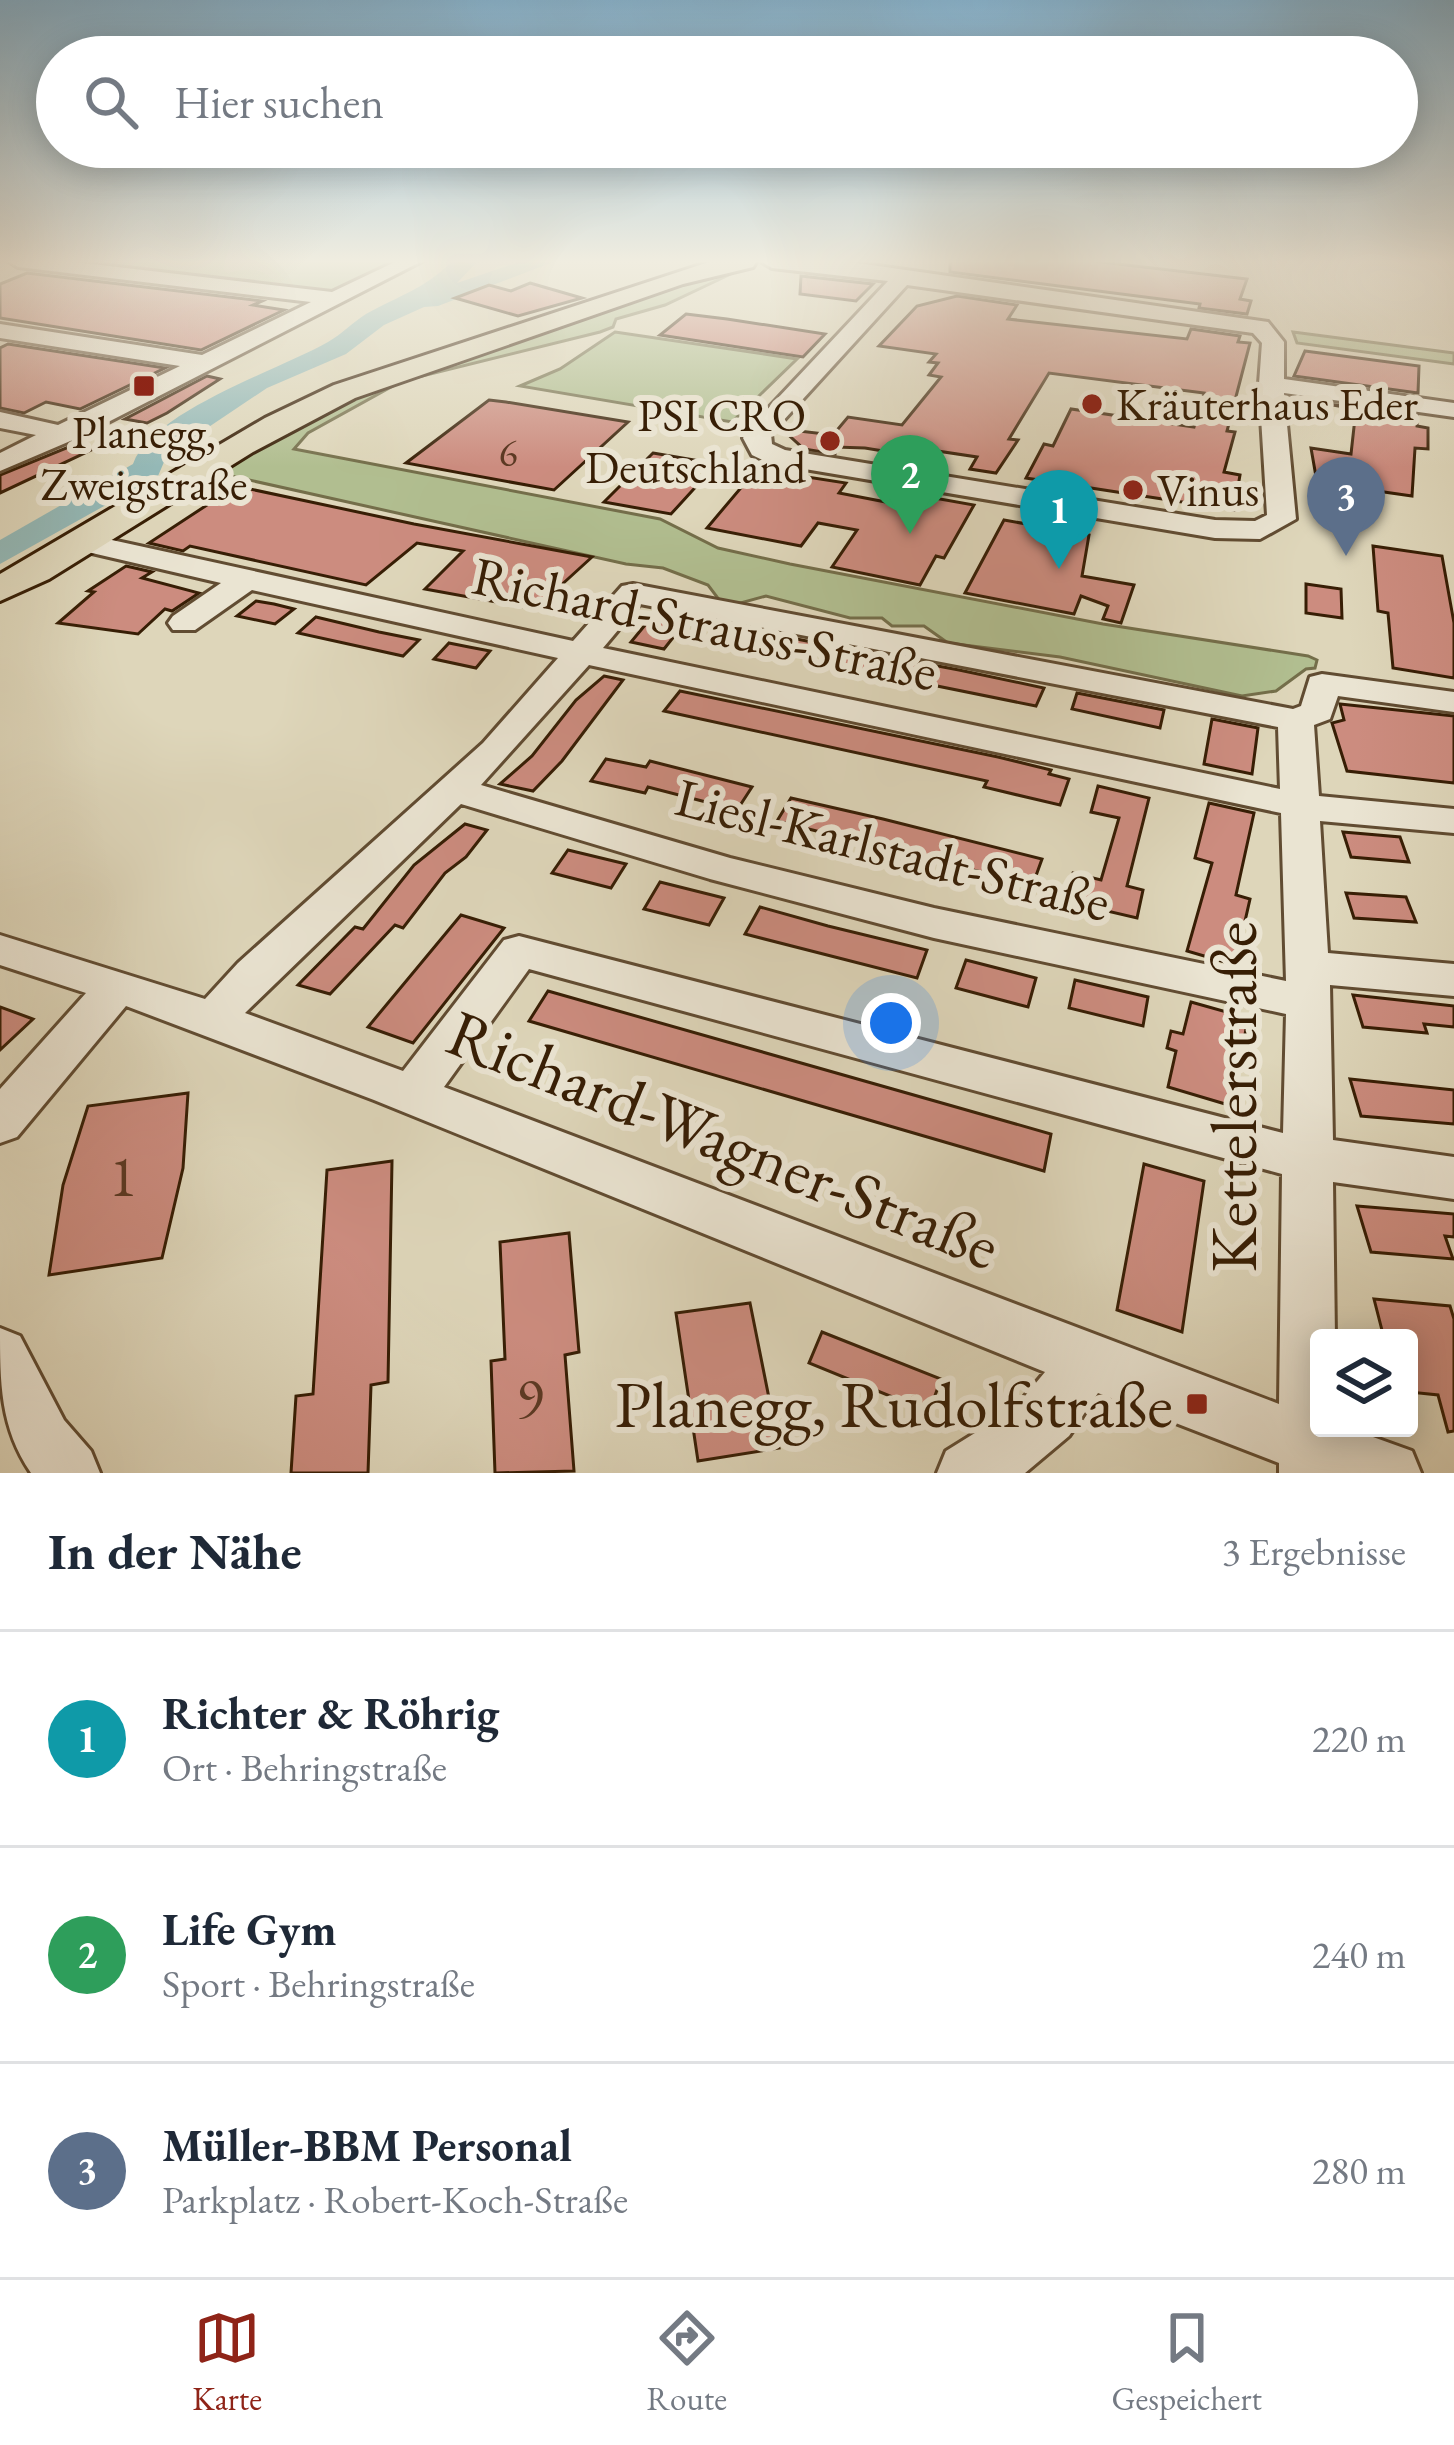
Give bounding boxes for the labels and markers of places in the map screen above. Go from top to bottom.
marker: Planegg, Zweigstraße [131,373,157,399]
place label: Kräuterhaus Eder [1116,375,1418,433]
place label: PSI CRO Deutschland [585,386,806,496]
marker: Kräuterhaus Eder [1079,391,1105,417]
place label: Planegg, Zweigstraße [41,403,247,513]
marker: PSI CRO Deutschland [817,428,843,454]
pin: 2 [871,435,949,534]
pin: 3 [1307,457,1385,556]
place label: Vinus [1157,461,1259,519]
pin: 1 [1020,470,1098,569]
marker: Vinus [1120,477,1146,503]
place label: Planegg, Rudolfstraße [615,1361,1173,1447]
marker: Planegg, Rudolfstraße [1184,1391,1210,1417]

